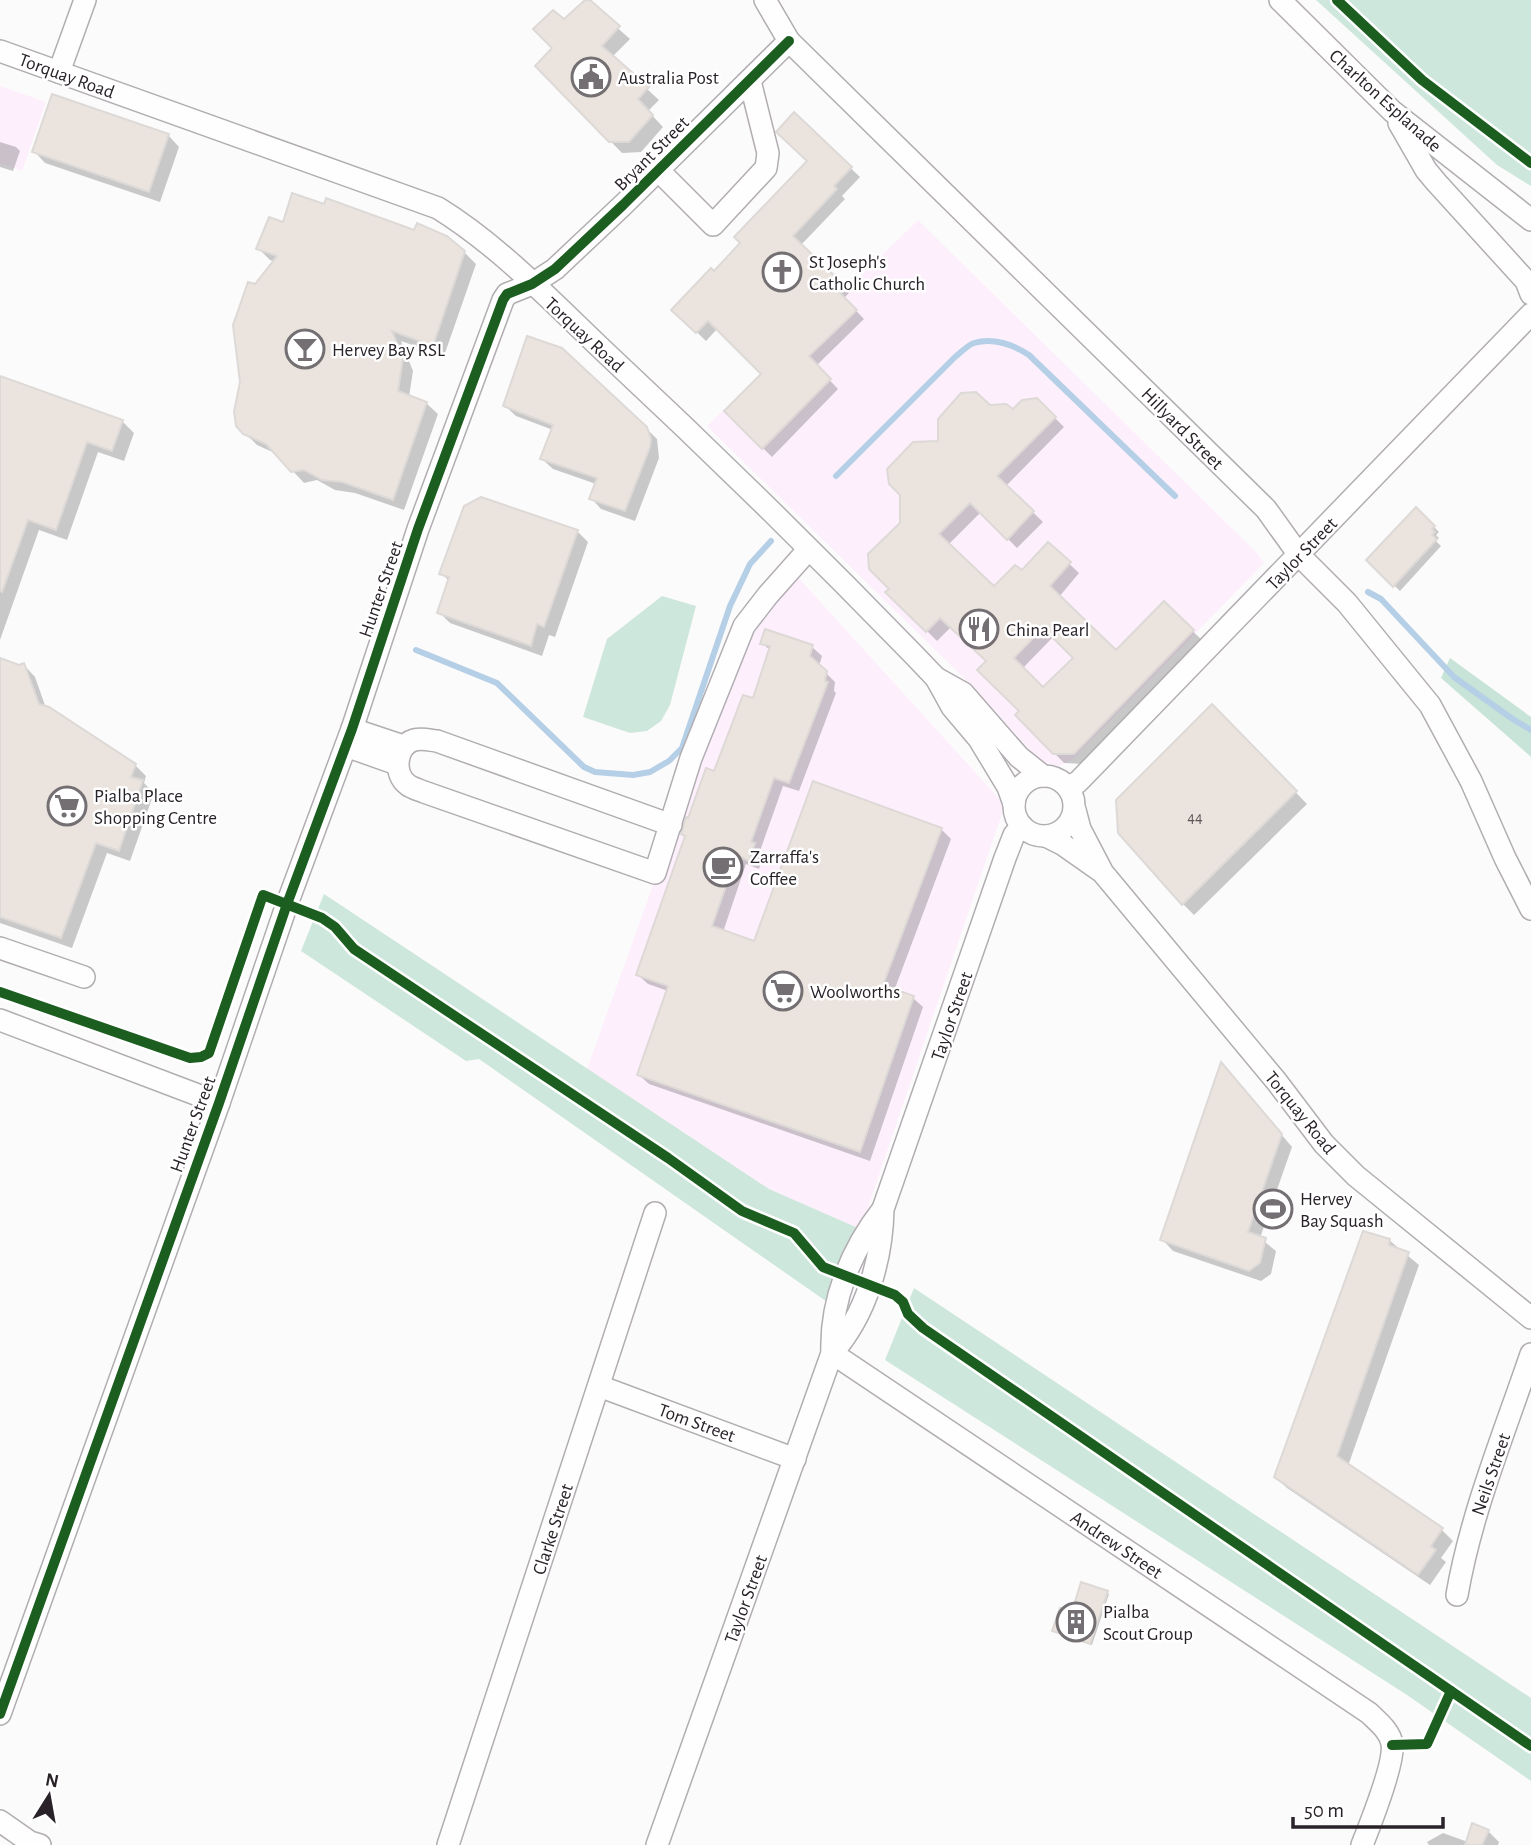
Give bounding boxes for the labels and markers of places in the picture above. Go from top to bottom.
public building icon: Australia Post [570,56,612,98]
place label: Australia Post [618,69,719,88]
church icon: St Joseph's Catholic Church [761,251,803,293]
place label: St Joseph's Catholic Church [809,253,925,294]
bar icon: Hervey Bay RSL [284,328,326,370]
place label: Hervey Bay RSL [332,341,445,360]
restaurant icon: China Pearl [958,608,1000,650]
place label: China Pearl [1006,621,1089,640]
supermarket icon: Pialba Place Shopping Centre [46,785,88,827]
place label: Pialba Place Shopping Centre [94,787,217,828]
cafe icon: Zarraffa's Coffee [702,846,744,888]
place label: Zarraffa's Coffee [750,848,819,889]
supermarket icon: Woolworths [762,970,804,1012]
place label: Woolworths [810,983,900,1002]
sports icon: Hervey Bay Squash [1252,1188,1294,1230]
place label: Hervey Bay Squash [1300,1190,1384,1231]
building icon: Pialba Scout Group [1055,1601,1097,1643]
place label: Pialba Scout Group [1103,1603,1193,1644]

